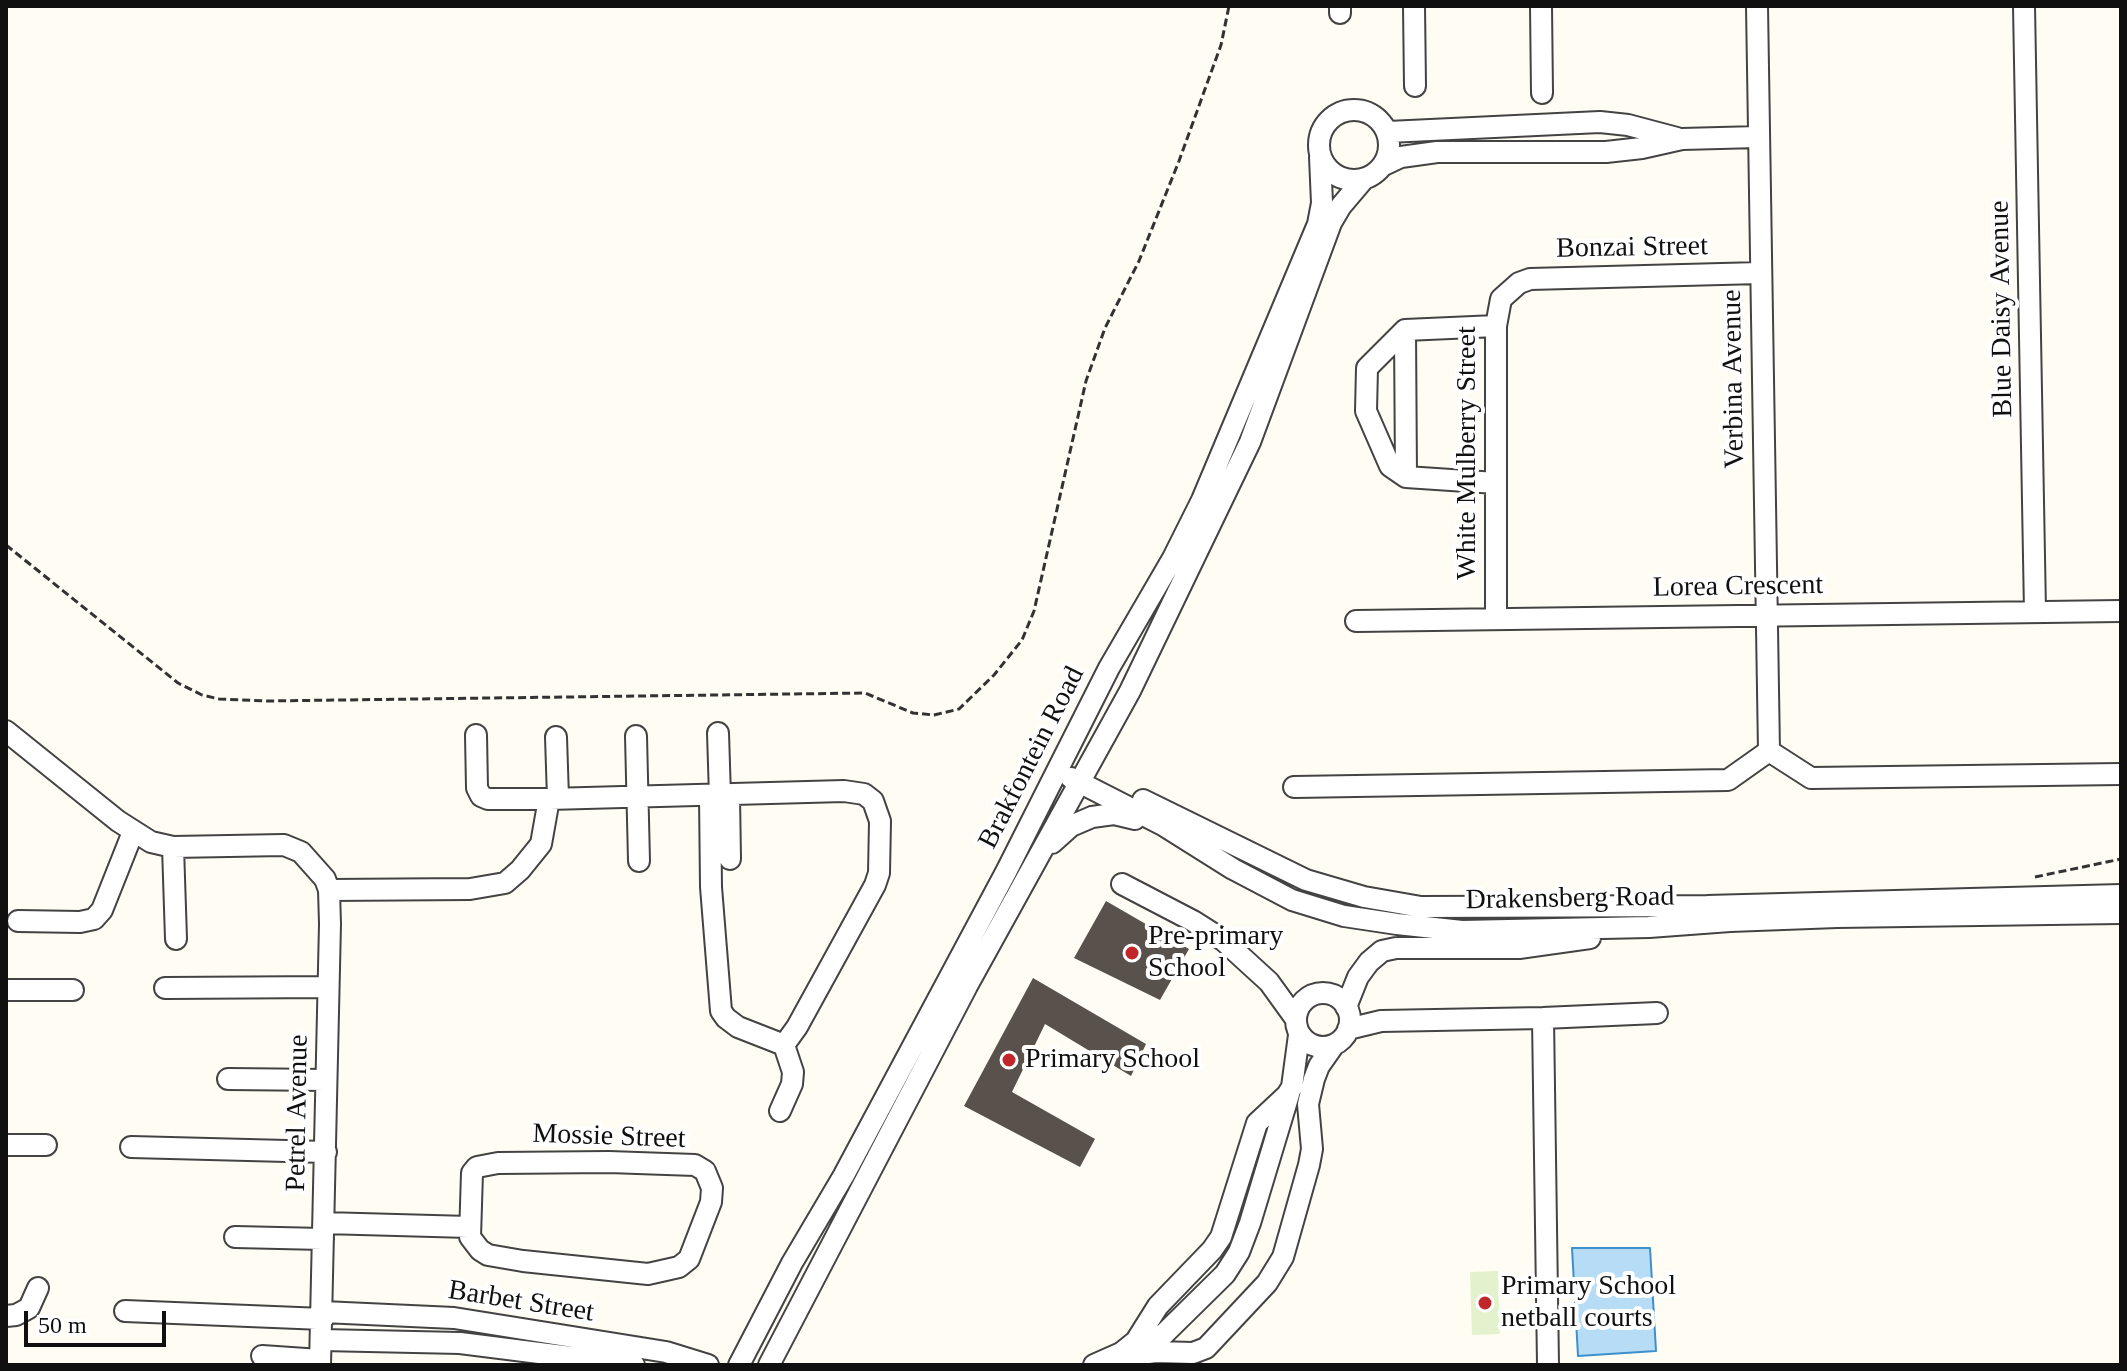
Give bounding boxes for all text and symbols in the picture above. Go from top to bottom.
street label: Blue Daisy Avenue [1983,200,2021,418]
street label: Bonzai Street [1556,230,1708,266]
street label: Verbina Avenue [1716,289,1752,469]
street label: White Mulberry Street [1451,326,1485,580]
street label: Lorea Crescent [1653,569,1823,605]
street label: Brakfontein Road [972,661,1092,855]
street label: Drakensberg Road [1465,880,1675,918]
place label: Pre-primary School [1148,920,1283,986]
marker: Pre-primary School [1123,944,1141,962]
street label: Petrel Avenue [280,1034,316,1192]
place label: Primary School [1025,1043,1200,1077]
marker: Primary School [1000,1051,1018,1069]
street label: Mossie Street [532,1118,686,1156]
place label: Primary School netball courts [1501,1270,1676,1336]
street label: Barbet Street [446,1274,596,1330]
marker: Primary School netball courts [1476,1294,1494,1312]
scale bar [28,1295,170,1345]
text: 50 m [38,1312,87,1338]

